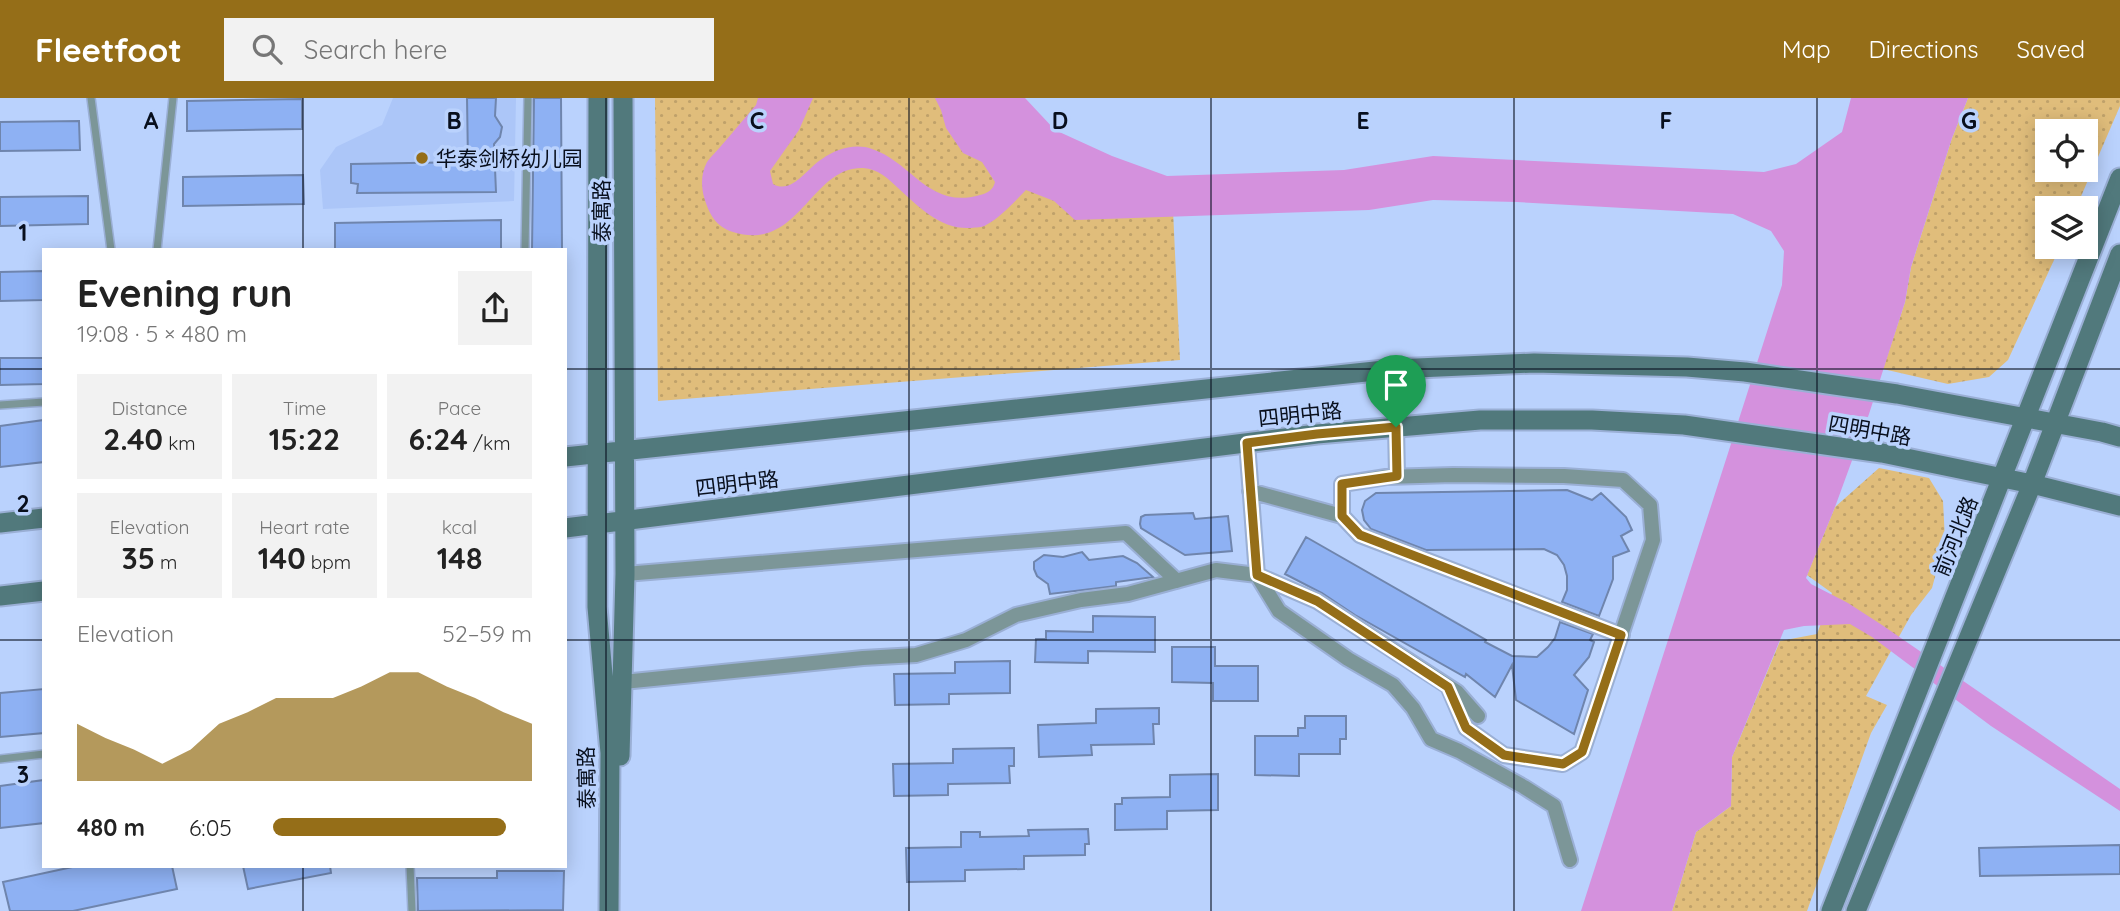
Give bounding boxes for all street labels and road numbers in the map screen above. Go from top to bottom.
street label: 泰寓路 [588,180,614,243]
street label: 四明中路 [1257,397,1343,431]
street label: 四明中路 [1826,410,1914,450]
street label: 四明中路 [694,465,780,501]
street label: 前河北路 [1927,492,1983,580]
street label: 泰寓路 [572,746,600,810]

